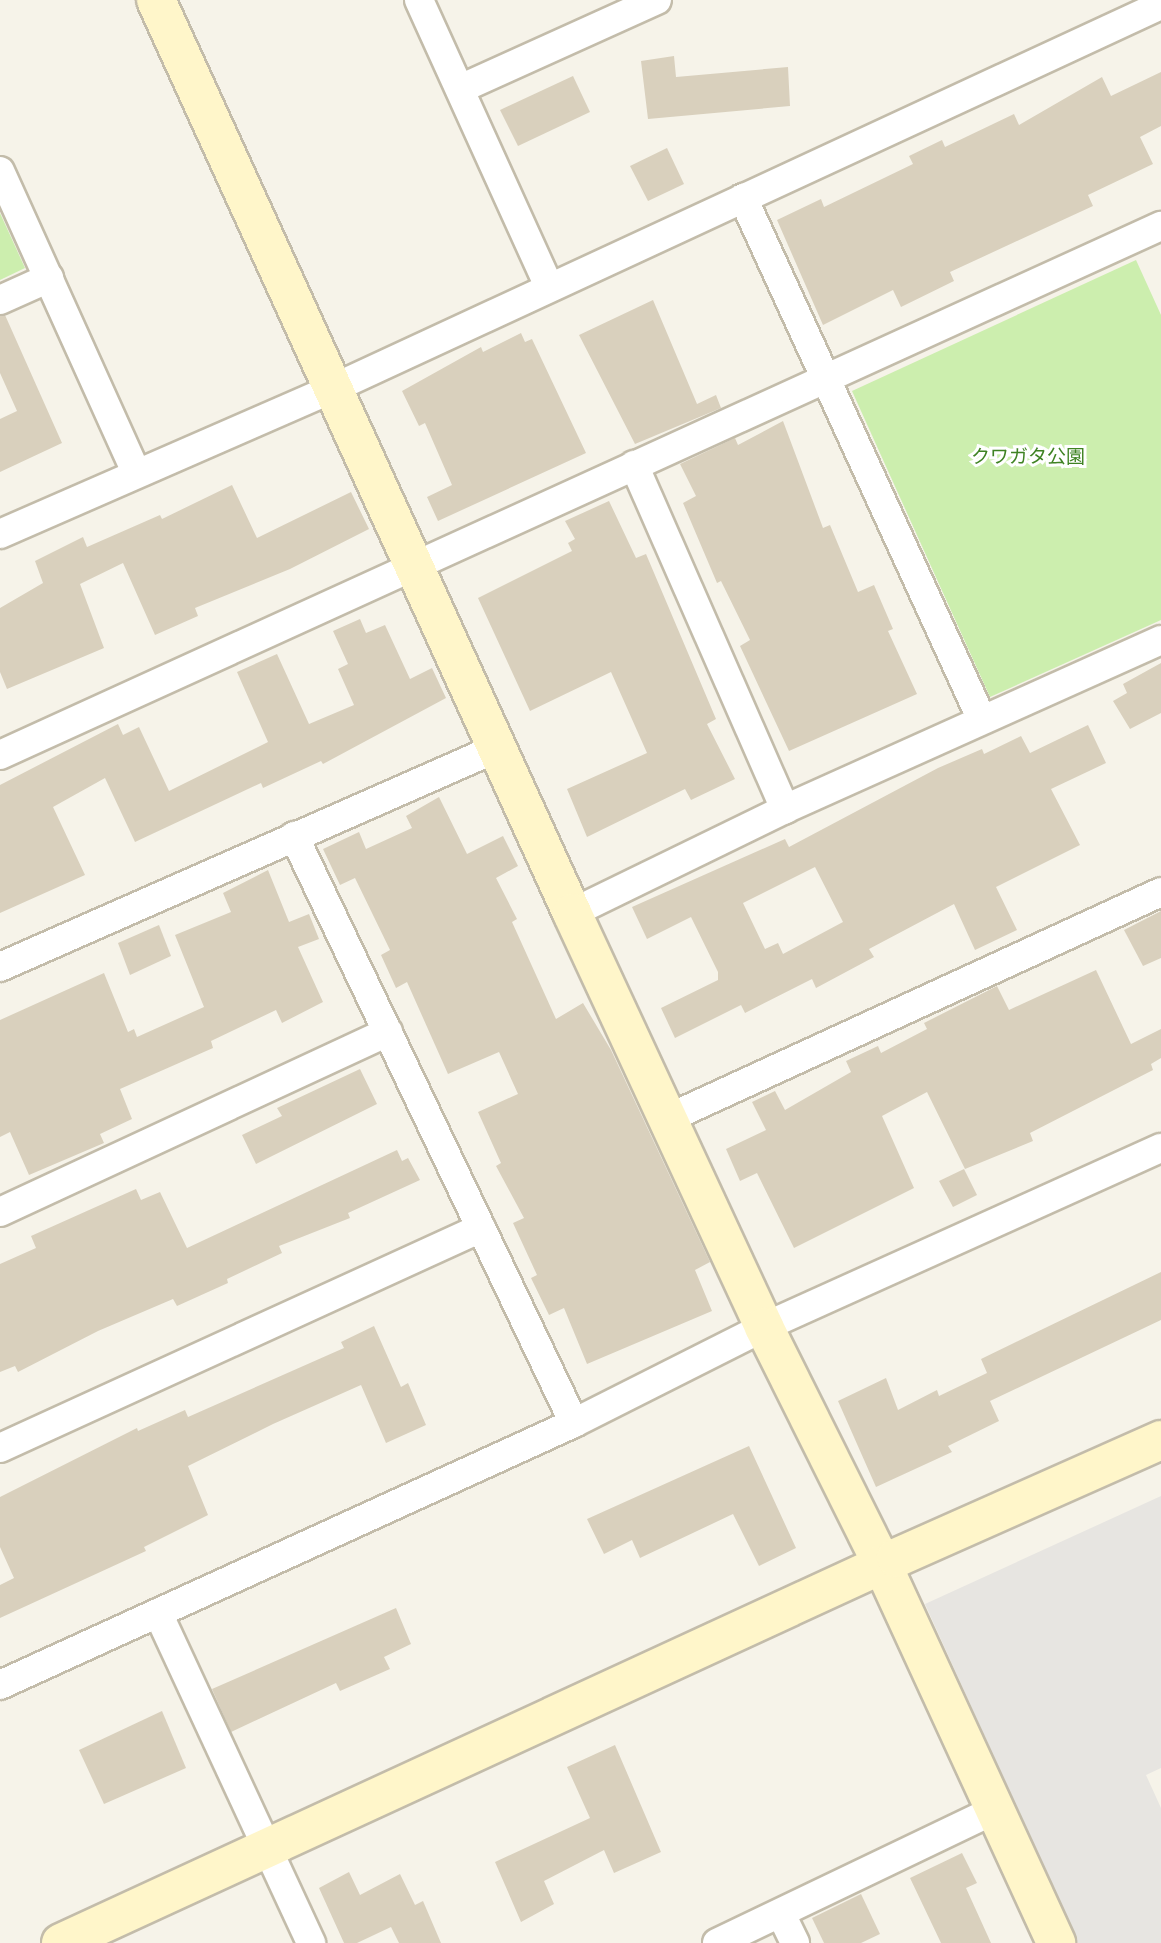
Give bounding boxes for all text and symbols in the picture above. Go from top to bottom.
park label: クワガタ公園 [971,446,1085,468]

